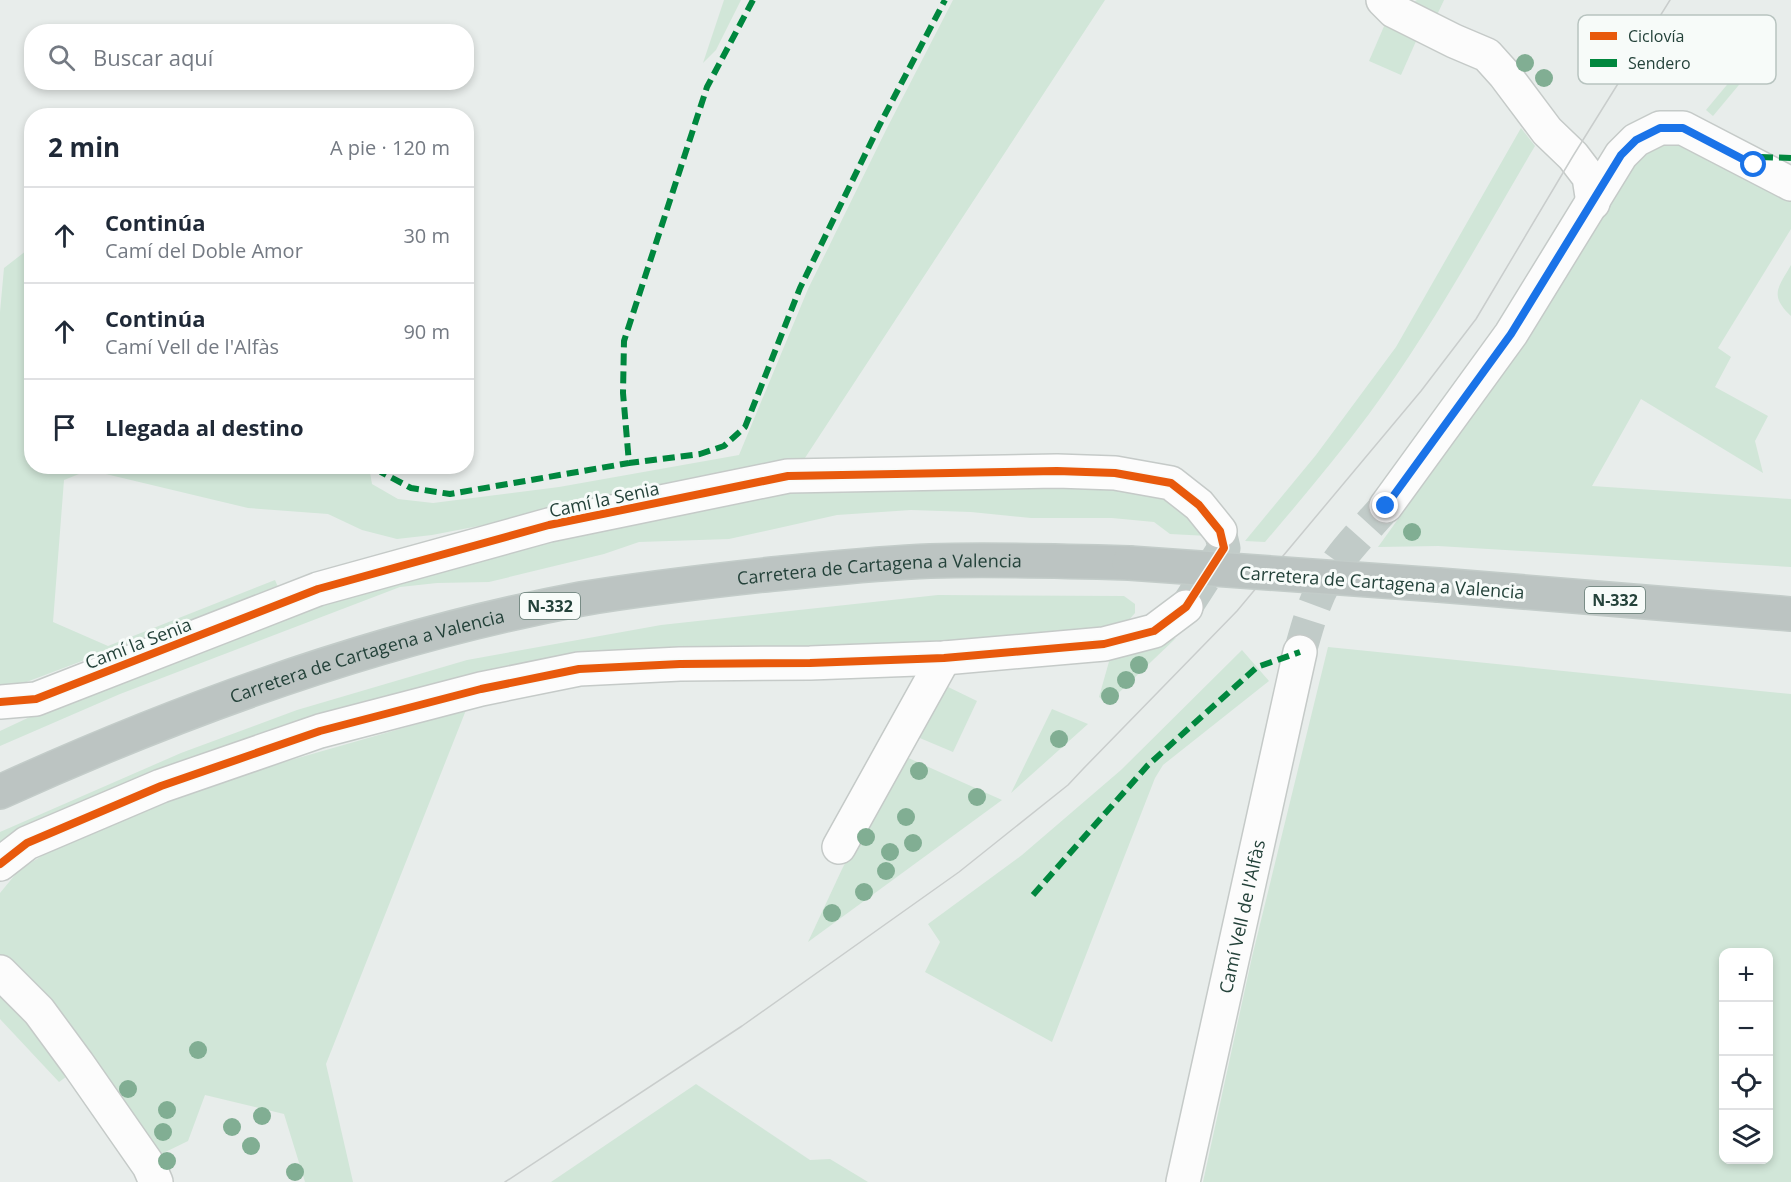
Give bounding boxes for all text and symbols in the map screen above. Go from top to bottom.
legend [1578,15,1776,84]
search box [24,24,474,90]
text: Ciclovía [1628,25,1684,47]
icon: search [45,41,78,74]
text: Buscar aquí [93,42,213,72]
text: Sendero [1628,52,1691,74]
text: 2 min [48,129,120,165]
text: A pie · 120 m [330,134,450,161]
route start [1740,151,1766,177]
text: Continúa [105,207,206,237]
icon: ahead [48,219,81,252]
text: 30 m [403,222,450,249]
text: Camí del Doble Amor [105,237,303,264]
text: Continúa [105,303,206,333]
icon: ahead [48,315,81,348]
text: 90 m [403,318,450,345]
text: Camí Vell de l'Alfàs [105,333,279,360]
icon: arrive [48,411,81,444]
text: Llegada al destino [105,412,304,442]
street label: Camí la Senia [547,476,661,522]
route end [1372,492,1398,518]
street label: Carretera de Cartagena a Valencia [736,548,1022,590]
street label: Carretera de Cartagena a Valencia [1239,560,1525,604]
road number: N-332 [1585,587,1645,613]
road number: N-332 [520,593,580,619]
street label: Carretera de Cartagena a Valencia [226,604,507,708]
street label: Camí la Senia [81,612,195,674]
street label: Camí Vell de l'Alfàs [1213,837,1270,996]
map controls [1719,948,1773,1164]
button: + [1719,948,1773,1002]
button: − [1719,1002,1773,1056]
button: locate [1719,1056,1773,1110]
button: layers [1719,1110,1773,1164]

